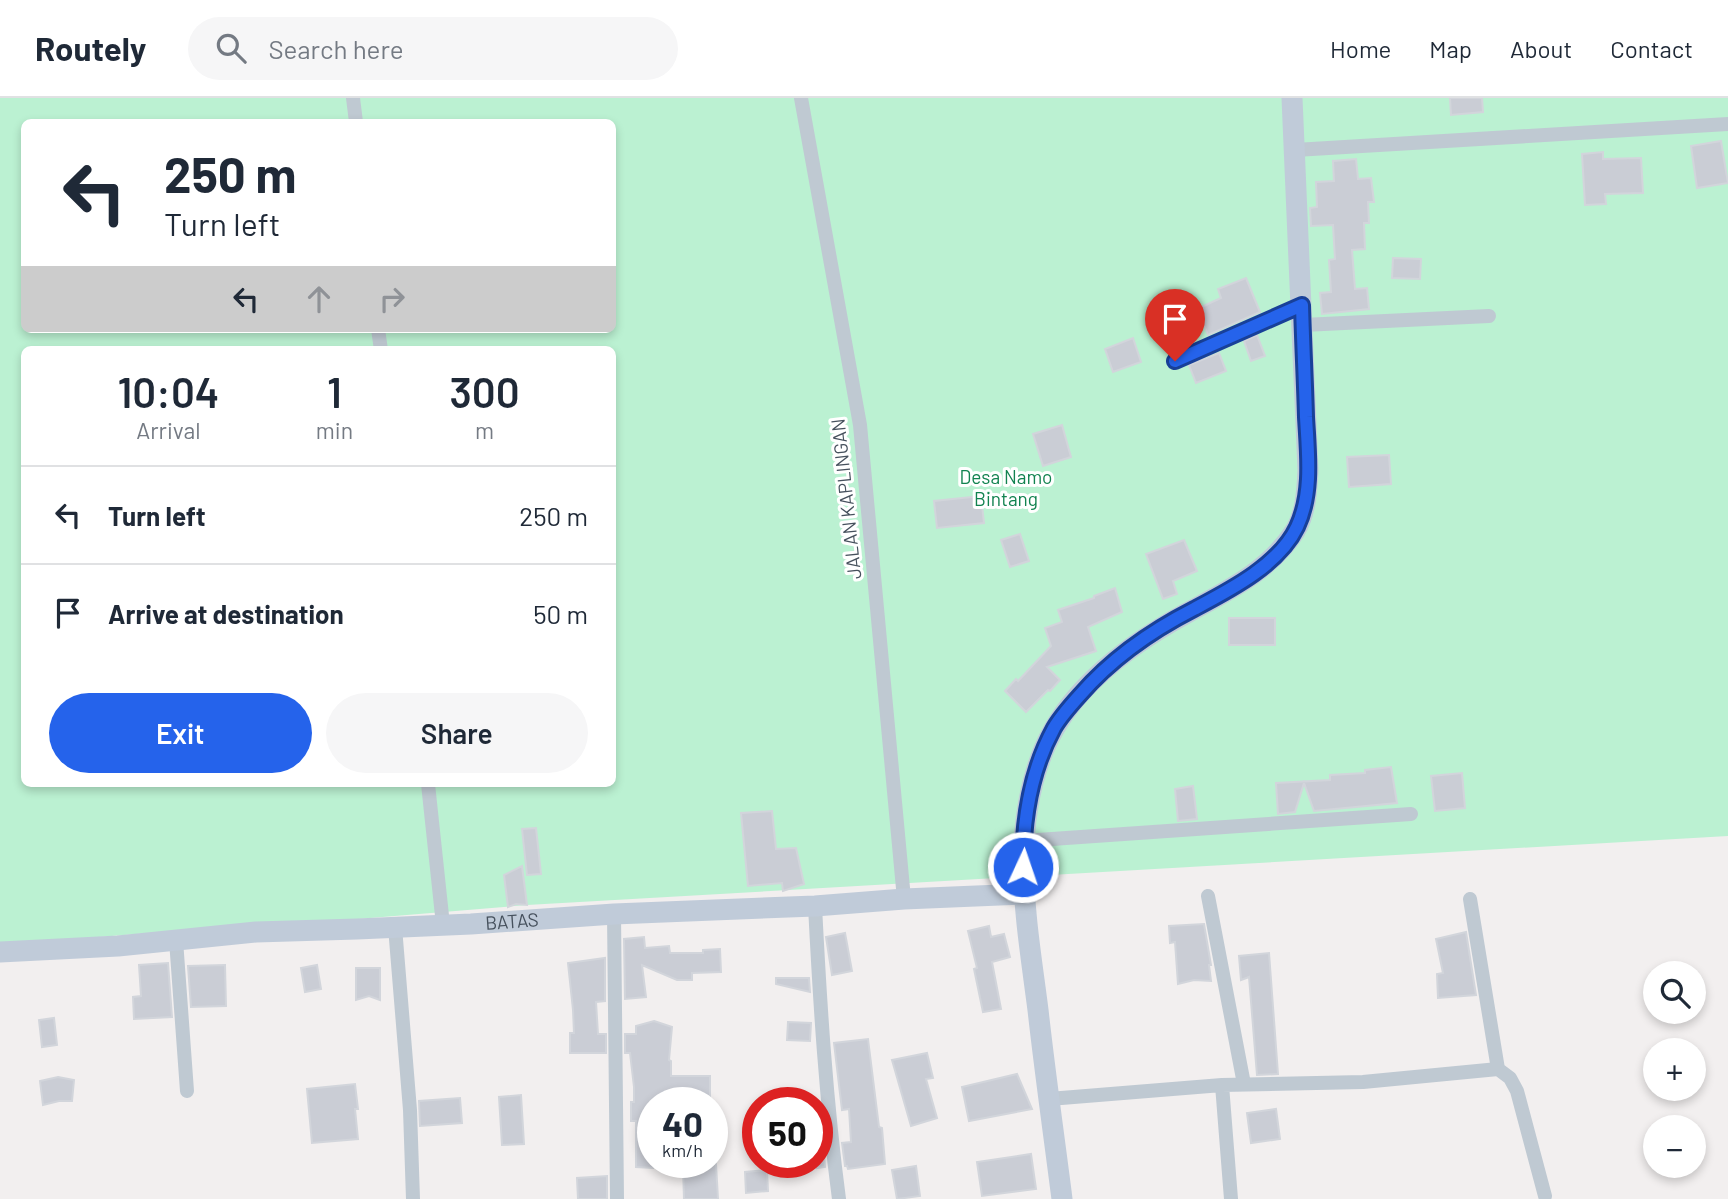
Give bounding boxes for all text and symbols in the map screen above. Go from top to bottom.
search box [188,17,678,80]
text: Routely [35,28,146,68]
icon: search [212,29,250,67]
text: Search here [268,33,404,64]
text: Home [1330,34,1391,63]
text: Map [1429,34,1472,63]
text: About [1510,34,1572,63]
text: Contact [1610,34,1693,63]
text: 250 m [164,144,297,203]
icon: left [49,147,140,238]
text: Turn left [164,204,281,242]
icon: left [227,280,265,318]
icon: ahead [300,280,338,318]
icon: right [373,280,411,318]
pin [1145,289,1205,361]
icon: arrive [1156,300,1194,338]
text: 10:04 [117,366,219,416]
text: 1 [327,366,342,416]
text: 300 [450,366,520,416]
text: Arrival [136,416,201,444]
text: min [316,416,353,444]
text: m [475,416,494,444]
street label: JALAN KAPLINGAN [826,418,865,581]
park label: Desa Namo Bintang [960,465,1052,510]
icon: left [49,496,87,534]
text: Turn left [108,500,206,531]
text: 250 m [519,500,588,531]
icon: arrive [49,594,87,632]
text: Arrive at destination [108,598,344,629]
text: 50 m [533,598,588,629]
button: Exit [49,693,312,773]
button: Share [326,693,588,773]
position arrow [986,830,1060,904]
street label: BATAS [484,907,539,934]
map controls [1643,961,1706,1178]
button: search [1643,961,1706,1024]
button: + [1643,1038,1706,1101]
speed limit sign: 50 [742,1087,833,1178]
text: 40 [662,1102,703,1144]
button: − [1643,1115,1706,1178]
text: km/h [662,1139,703,1161]

